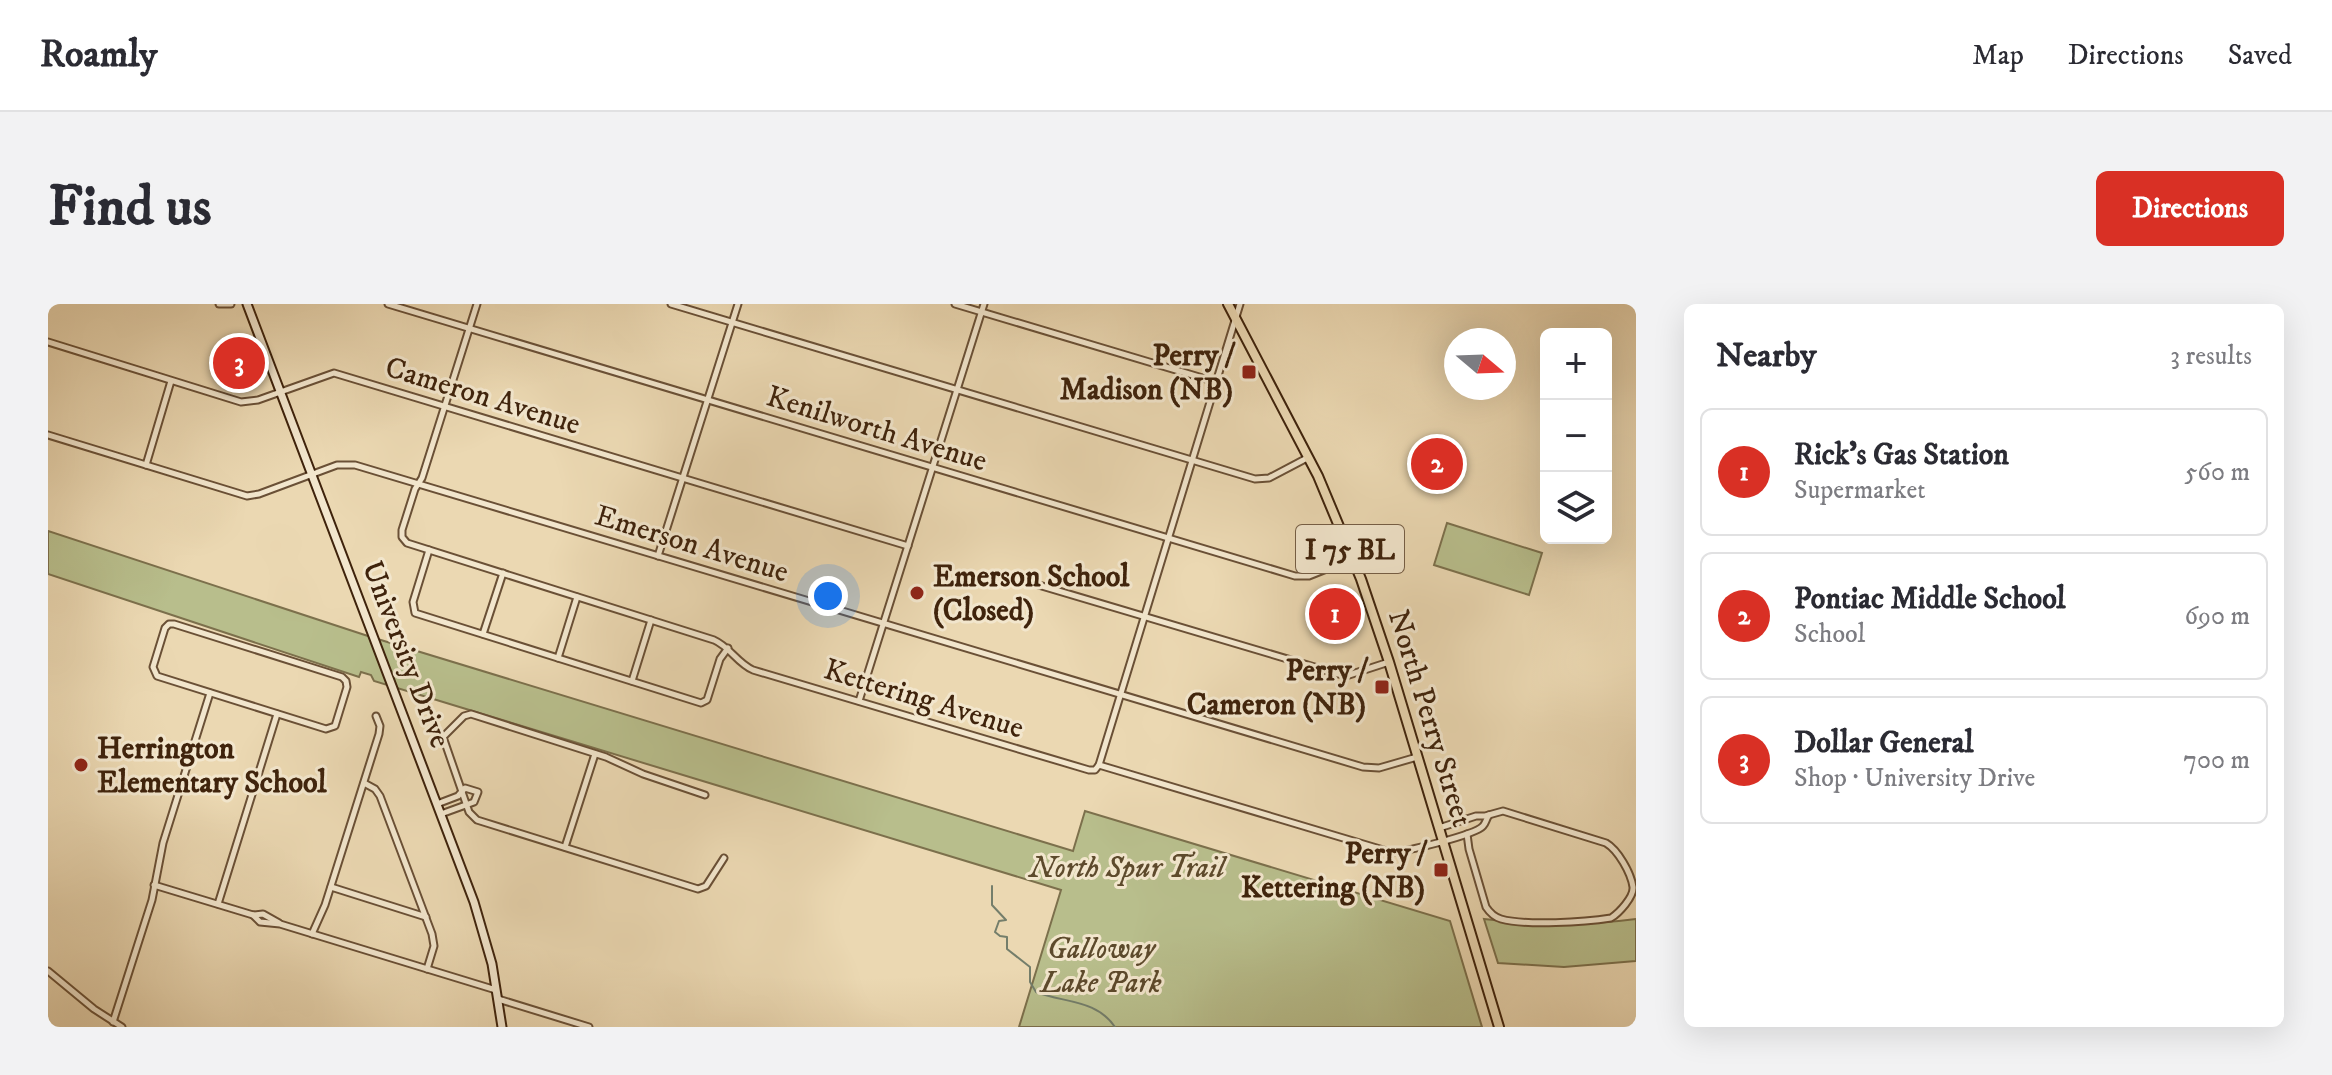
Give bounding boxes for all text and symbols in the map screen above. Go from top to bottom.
text: Roamly [40,31,157,79]
text: Map [1972,38,2024,73]
text: Directions [2068,38,2184,73]
text: Saved [2228,38,2292,73]
button: Directions [2096,171,2284,246]
text: Find us [48,173,212,243]
north arrow [1444,328,1516,400]
map controls [1540,328,1612,544]
button: + [1540,328,1612,400]
pin: 3 [213,333,265,393]
text: Nearby [1716,335,1817,377]
place label: Perry / Madison (NB) [1060,338,1236,409]
text: 3 results [2170,340,2252,373]
street label: Cameron Avenue [381,349,585,444]
marker: Perry / Madison (NB) [1240,363,1258,381]
street label: Kenilworth Avenue [762,378,991,481]
button: − [1540,400,1612,472]
pin: 2 [1411,434,1463,494]
text: Rick's Gas Station [1794,437,2009,474]
text: 1 [1739,456,1749,489]
text: 560 m [2184,456,2250,489]
button: layers [1540,472,1612,544]
text: Supermarket [1794,474,1926,507]
street label: Emerson Avenue [590,497,793,591]
road number: I 75 BL [1296,525,1404,573]
street label: University Drive [353,556,458,753]
place label: Emerson School (Closed) [933,559,1130,630]
your location [808,576,848,616]
text: Pontiac Middle School [1794,581,2066,618]
marker: Emerson School (Closed) [908,584,926,602]
pin: 1 [1309,584,1361,644]
text: 2 [1738,600,1750,633]
text: 690 m [2184,600,2250,633]
street label: North Perry Street [1379,606,1480,831]
text: School [1794,618,1865,651]
street label: Kettering Avenue [819,651,1028,747]
place label: Perry / Cameron (NB) [1187,653,1369,724]
marker: Perry / Cameron (NB) [1373,678,1391,696]
text: Dollar General [1794,725,1974,762]
place label: Herrington Elementary School [97,731,327,802]
text: 3 [1739,744,1749,777]
text: 700 m [2183,744,2250,777]
marker: Herrington Elementary School [72,756,90,774]
text: Shop · University Drive [1794,762,2035,795]
place label: Perry / Kettering (NB) [1241,836,1428,907]
park label: North Spur Trail [1027,850,1228,887]
marker: Perry / Kettering (NB) [1432,861,1450,879]
park label: Galloway Lake Park [1039,931,1162,1002]

